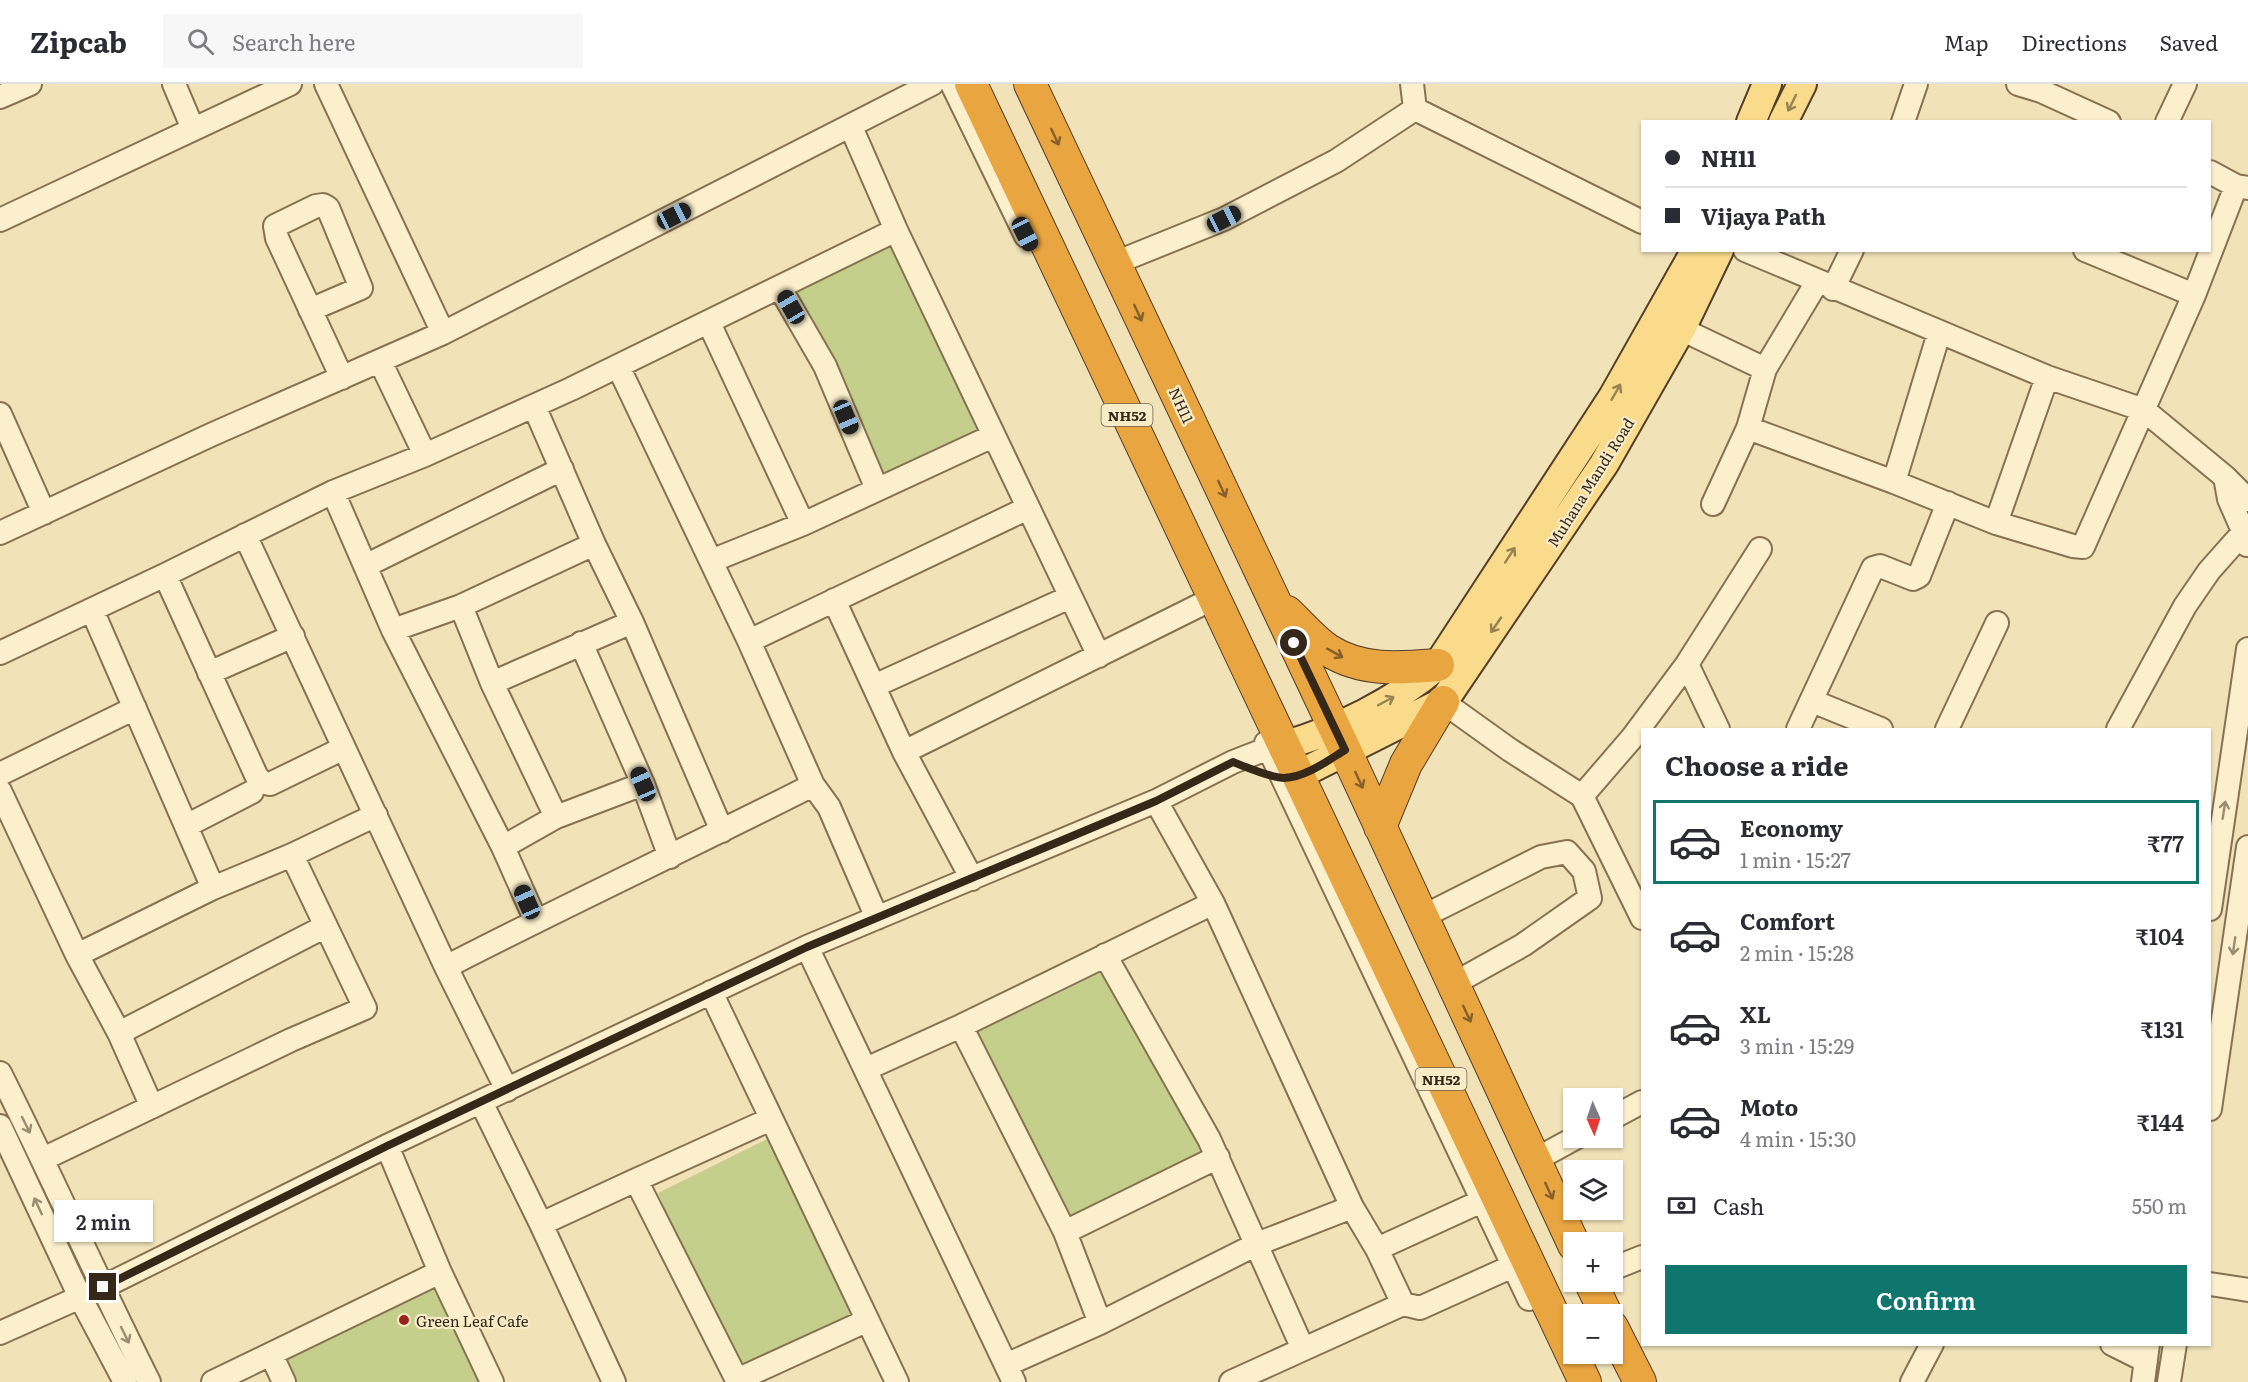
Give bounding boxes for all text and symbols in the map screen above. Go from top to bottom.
search box [163,14,583,68]
text: Zipcab [30,20,127,62]
icon: search [184,25,217,58]
text: Search here [232,25,355,58]
text: Map [1944,26,1989,57]
text: Directions [2022,26,2127,57]
text: Saved [2160,26,2218,57]
one-way arrow [1786,93,1798,111]
one-way arrow [1049,127,1061,145]
text: NH11 [1701,141,1756,174]
text: Vijaya Path [1701,199,1826,232]
car [654,200,694,232]
car [1204,203,1244,235]
car [1009,214,1041,254]
car [774,287,808,327]
one-way arrow [1133,303,1145,321]
street label: NH11 [1164,383,1200,427]
one-way arrow [1611,384,1623,401]
car [831,397,861,437]
road number: NH52 [1102,404,1152,426]
street label: Muhana Mandi Road [1541,413,1639,551]
one-way arrow [1217,480,1229,498]
one-way arrow [1504,547,1516,564]
one-way arrow [1490,616,1502,633]
route start [1280,629,1307,656]
one-way arrow [1326,647,1343,659]
one-way arrow [1377,695,1394,707]
text: Choose a ride [1665,744,1848,784]
car [628,764,658,804]
one-way arrow [1353,770,1365,788]
one-way arrow [2219,800,2230,820]
text: Economy [1740,811,1843,844]
icon: car [1668,815,1722,869]
text: ₹77 [2147,826,2184,859]
text: 1 min · 15:27 [1740,844,1851,874]
car [511,882,543,922]
text: Comfort [1740,904,1835,937]
icon: car [1668,908,1722,962]
text: ₹104 [2136,919,2184,952]
one-way arrow [2228,936,2239,956]
text: 2 min · 15:28 [1740,937,1854,967]
text: XL [1740,997,1771,1030]
icon: car [1668,1001,1722,1055]
one-way arrow [1462,1005,1473,1023]
text: ₹131 [2140,1012,2184,1045]
text: 3 min · 15:29 [1740,1030,1854,1060]
road number: NH52 [1416,1068,1466,1090]
north arrow [1563,1088,1623,1148]
map controls [1563,1088,1623,1364]
text: Moto [1740,1090,1798,1123]
icon: car [1668,1094,1722,1148]
text: ₹144 [2137,1105,2184,1138]
one-way arrow [21,1116,32,1134]
text: 4 min · 15:30 [1740,1123,1856,1153]
button: layers [1563,1160,1623,1220]
one-way arrow [1543,1182,1555,1200]
icon: cash [1665,1189,1698,1222]
text: Cash [1713,1189,1764,1222]
text: 550 m [2132,1190,2187,1220]
one-way arrow [31,1197,43,1215]
callout: 2 min [54,1200,152,1242]
text: 2 min [76,1206,131,1236]
button: + [1563,1232,1623,1292]
button: Confirm [1665,1265,2187,1334]
route end [89,1273,116,1300]
button: − [1563,1304,1623,1364]
place label: Green Leaf Cafe [416,1309,529,1332]
marker: Green Leaf Cafe [397,1313,411,1327]
one-way arrow [120,1325,132,1343]

